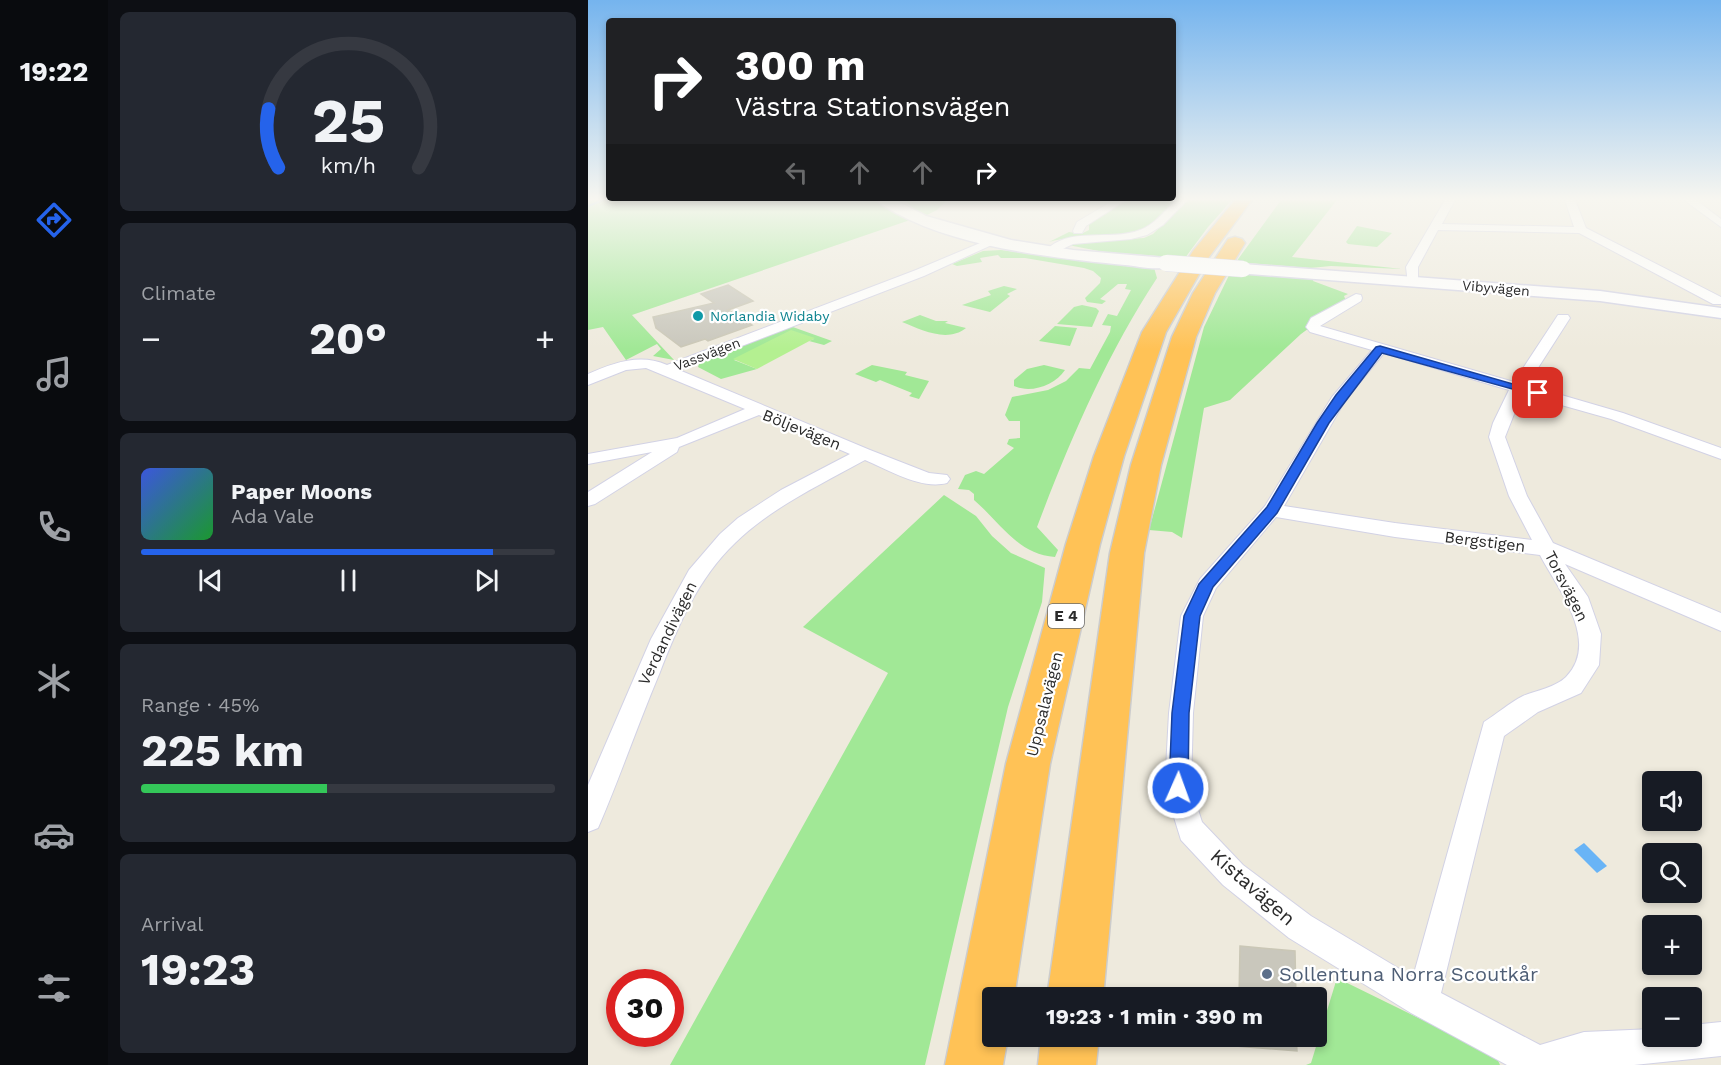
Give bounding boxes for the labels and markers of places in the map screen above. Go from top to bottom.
place label: Norlandia Widaby [710,308,830,324]
marker: Norlandia Widaby [691,309,705,323]
pin [1512,367,1563,418]
place label: Sollentuna Norra Scoutkår [1279,962,1538,986]
marker: Sollentuna Norra Scoutkår [1260,967,1274,981]

